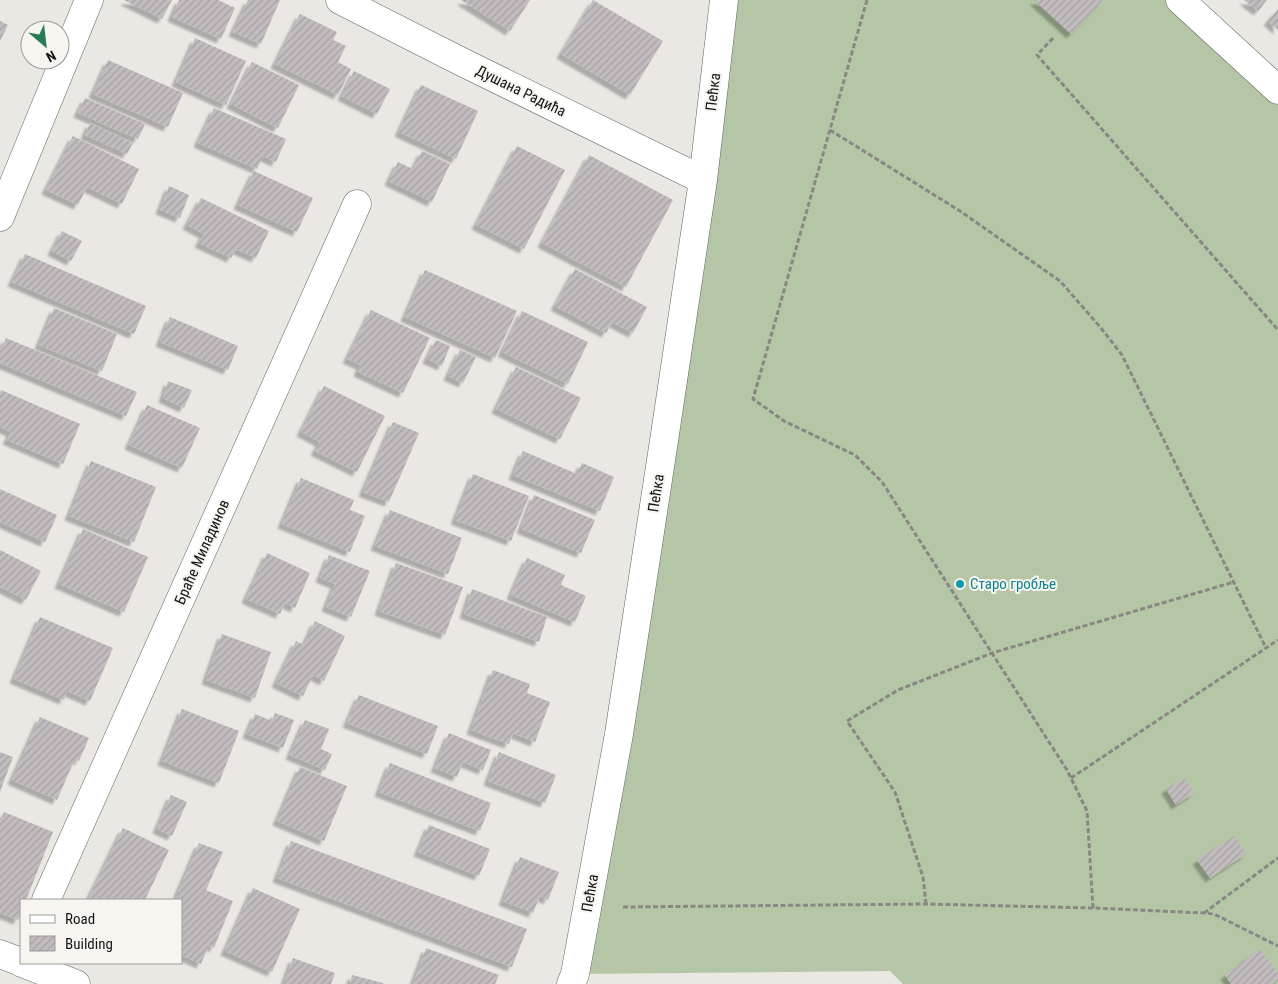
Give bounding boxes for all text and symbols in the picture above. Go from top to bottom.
north arrow [20,20,70,70]
text: N [44,47,59,66]
street label: Душана Радића [473,61,569,121]
street label: Пећка [702,72,724,112]
street label: Пећка [644,473,668,513]
street label: Браће Миладинов [171,497,233,607]
place label: Старо гробље [970,575,1056,593]
marker: Старо гробље [954,578,966,590]
street label: Пећка [578,873,602,913]
legend [20,899,182,964]
text: Road [65,910,95,928]
text: Building [65,935,113,953]

